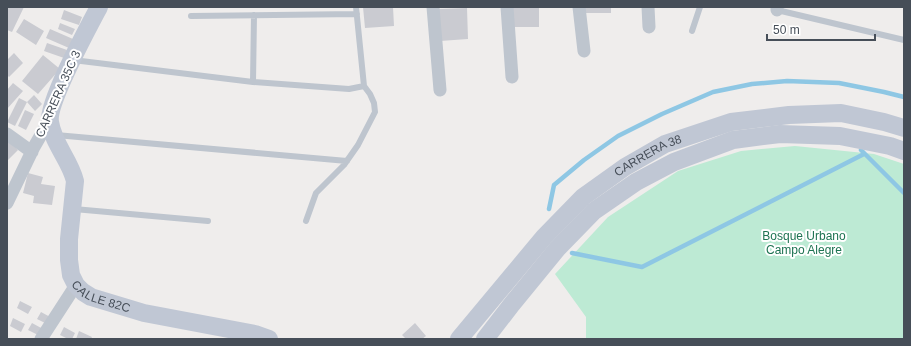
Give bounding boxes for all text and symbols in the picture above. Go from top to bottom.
scale bar [767,16,875,42]
text: 50 m [773,23,800,37]
street label: CARRERA 35C 3 [33,48,84,139]
street label: CARRERA 38 [611,132,684,179]
park label: Bosque Urbano Campo Alegre [762,229,846,257]
street label: CALLE 82C [69,278,132,316]

